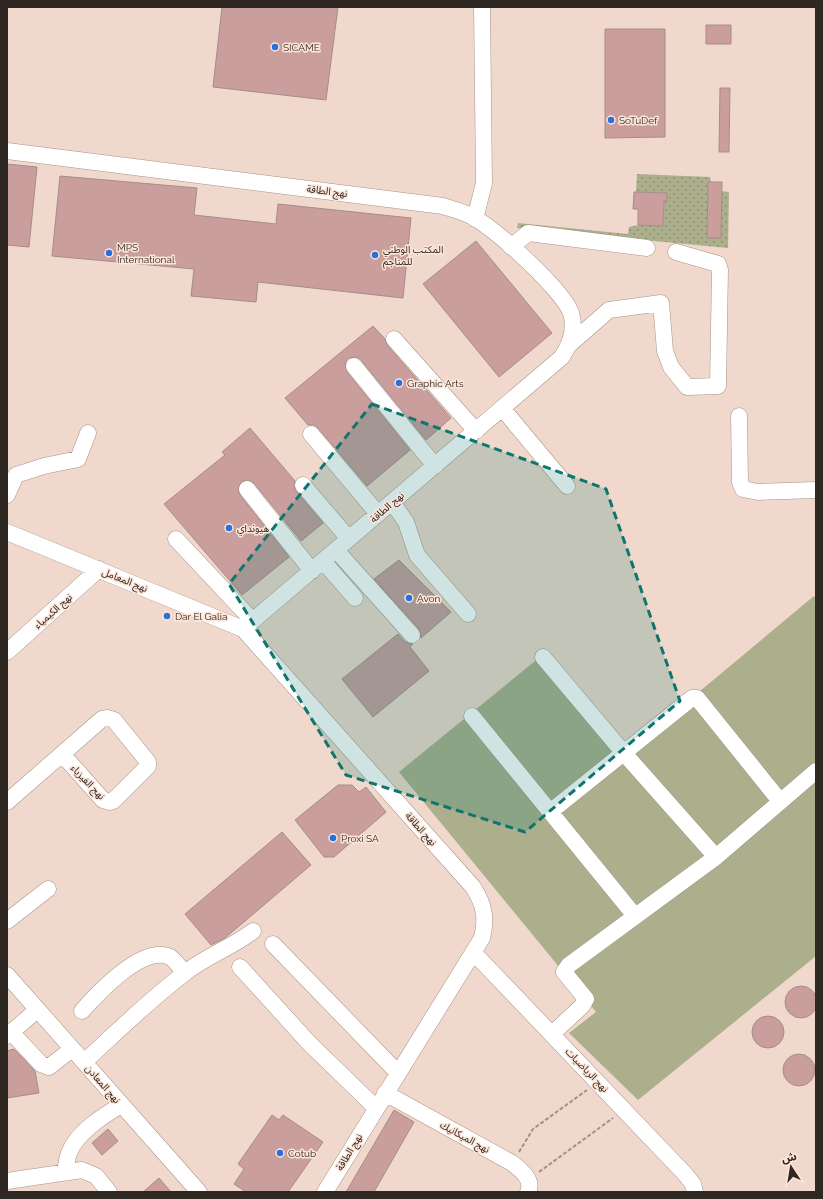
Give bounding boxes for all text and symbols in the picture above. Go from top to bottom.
marker: SICAME [270,42,280,52]
place label: SICAME [283,42,320,53]
marker: SoTuDef [606,115,616,125]
place label: SoTuDef [619,115,658,126]
street label: نهج الطاقة [306,183,348,201]
place label: MPS International [117,242,175,265]
place label: المكتب الوطني للمناجم [383,244,443,269]
marker: MPS International [104,248,114,258]
marker: المكتب الوطني للمناجم [370,250,380,260]
marker: Graphic Arts [394,378,404,388]
place label: Graphic Arts [407,378,464,389]
street label: نهج الطاقة [368,489,408,526]
marker: هيونداي [224,523,234,533]
place label: هيونداي [237,523,269,536]
street label: نهج المعامل [100,566,150,596]
street label: نهج الكيمياء [32,591,76,632]
marker: Avon [404,593,414,603]
place label: Avon [417,593,441,604]
marker: Dar El Galia [162,611,172,621]
place label: Dar El Galia [175,611,227,622]
street label: نهج الفيزياء [67,762,107,803]
street label: نهج الطاقة [402,810,439,850]
marker: Proxi SA [328,833,338,843]
place label: Proxi SA [341,833,379,844]
street label: نهج الرياضيات [562,1046,611,1096]
street label: نهج المعادن [82,1063,123,1107]
street label: نهج الميكانيك [437,1119,492,1157]
street label: نهج الطاقة [334,1131,366,1173]
north arrow [771,1147,811,1187]
marker: Cotub [275,1148,285,1158]
place label: Cotub [288,1148,316,1159]
text: ش [780,1150,798,1166]

